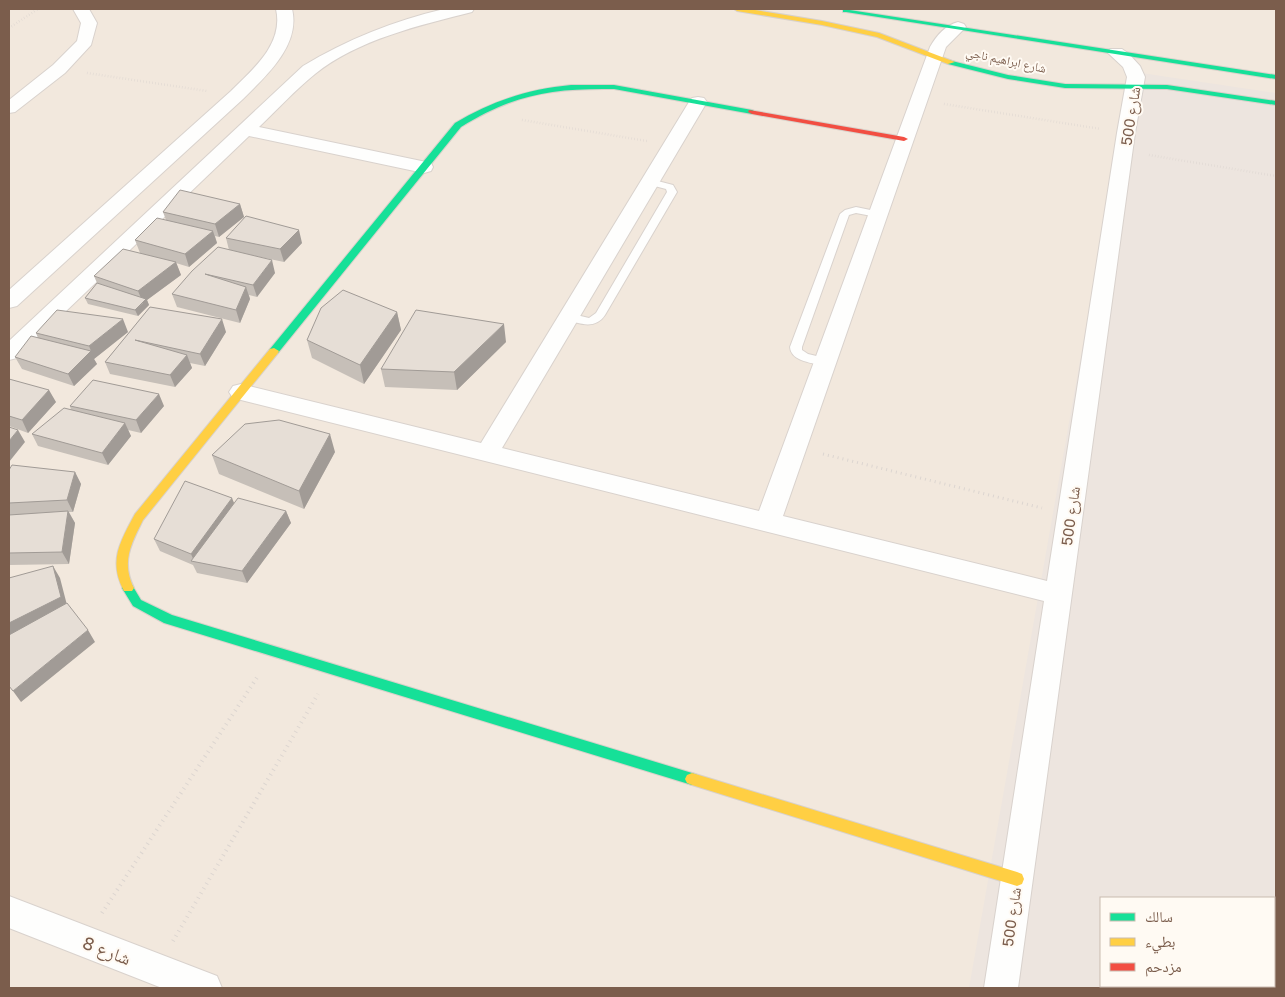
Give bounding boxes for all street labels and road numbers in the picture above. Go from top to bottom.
street label: شارع ابراهيم ناجي [964,44,1048,79]
street label: شارع 500 [1116,85,1146,147]
street label: شارع 500 [1057,485,1085,547]
street label: شارع 500 [998,886,1026,948]
street label: شارع 8 [79,931,134,970]

